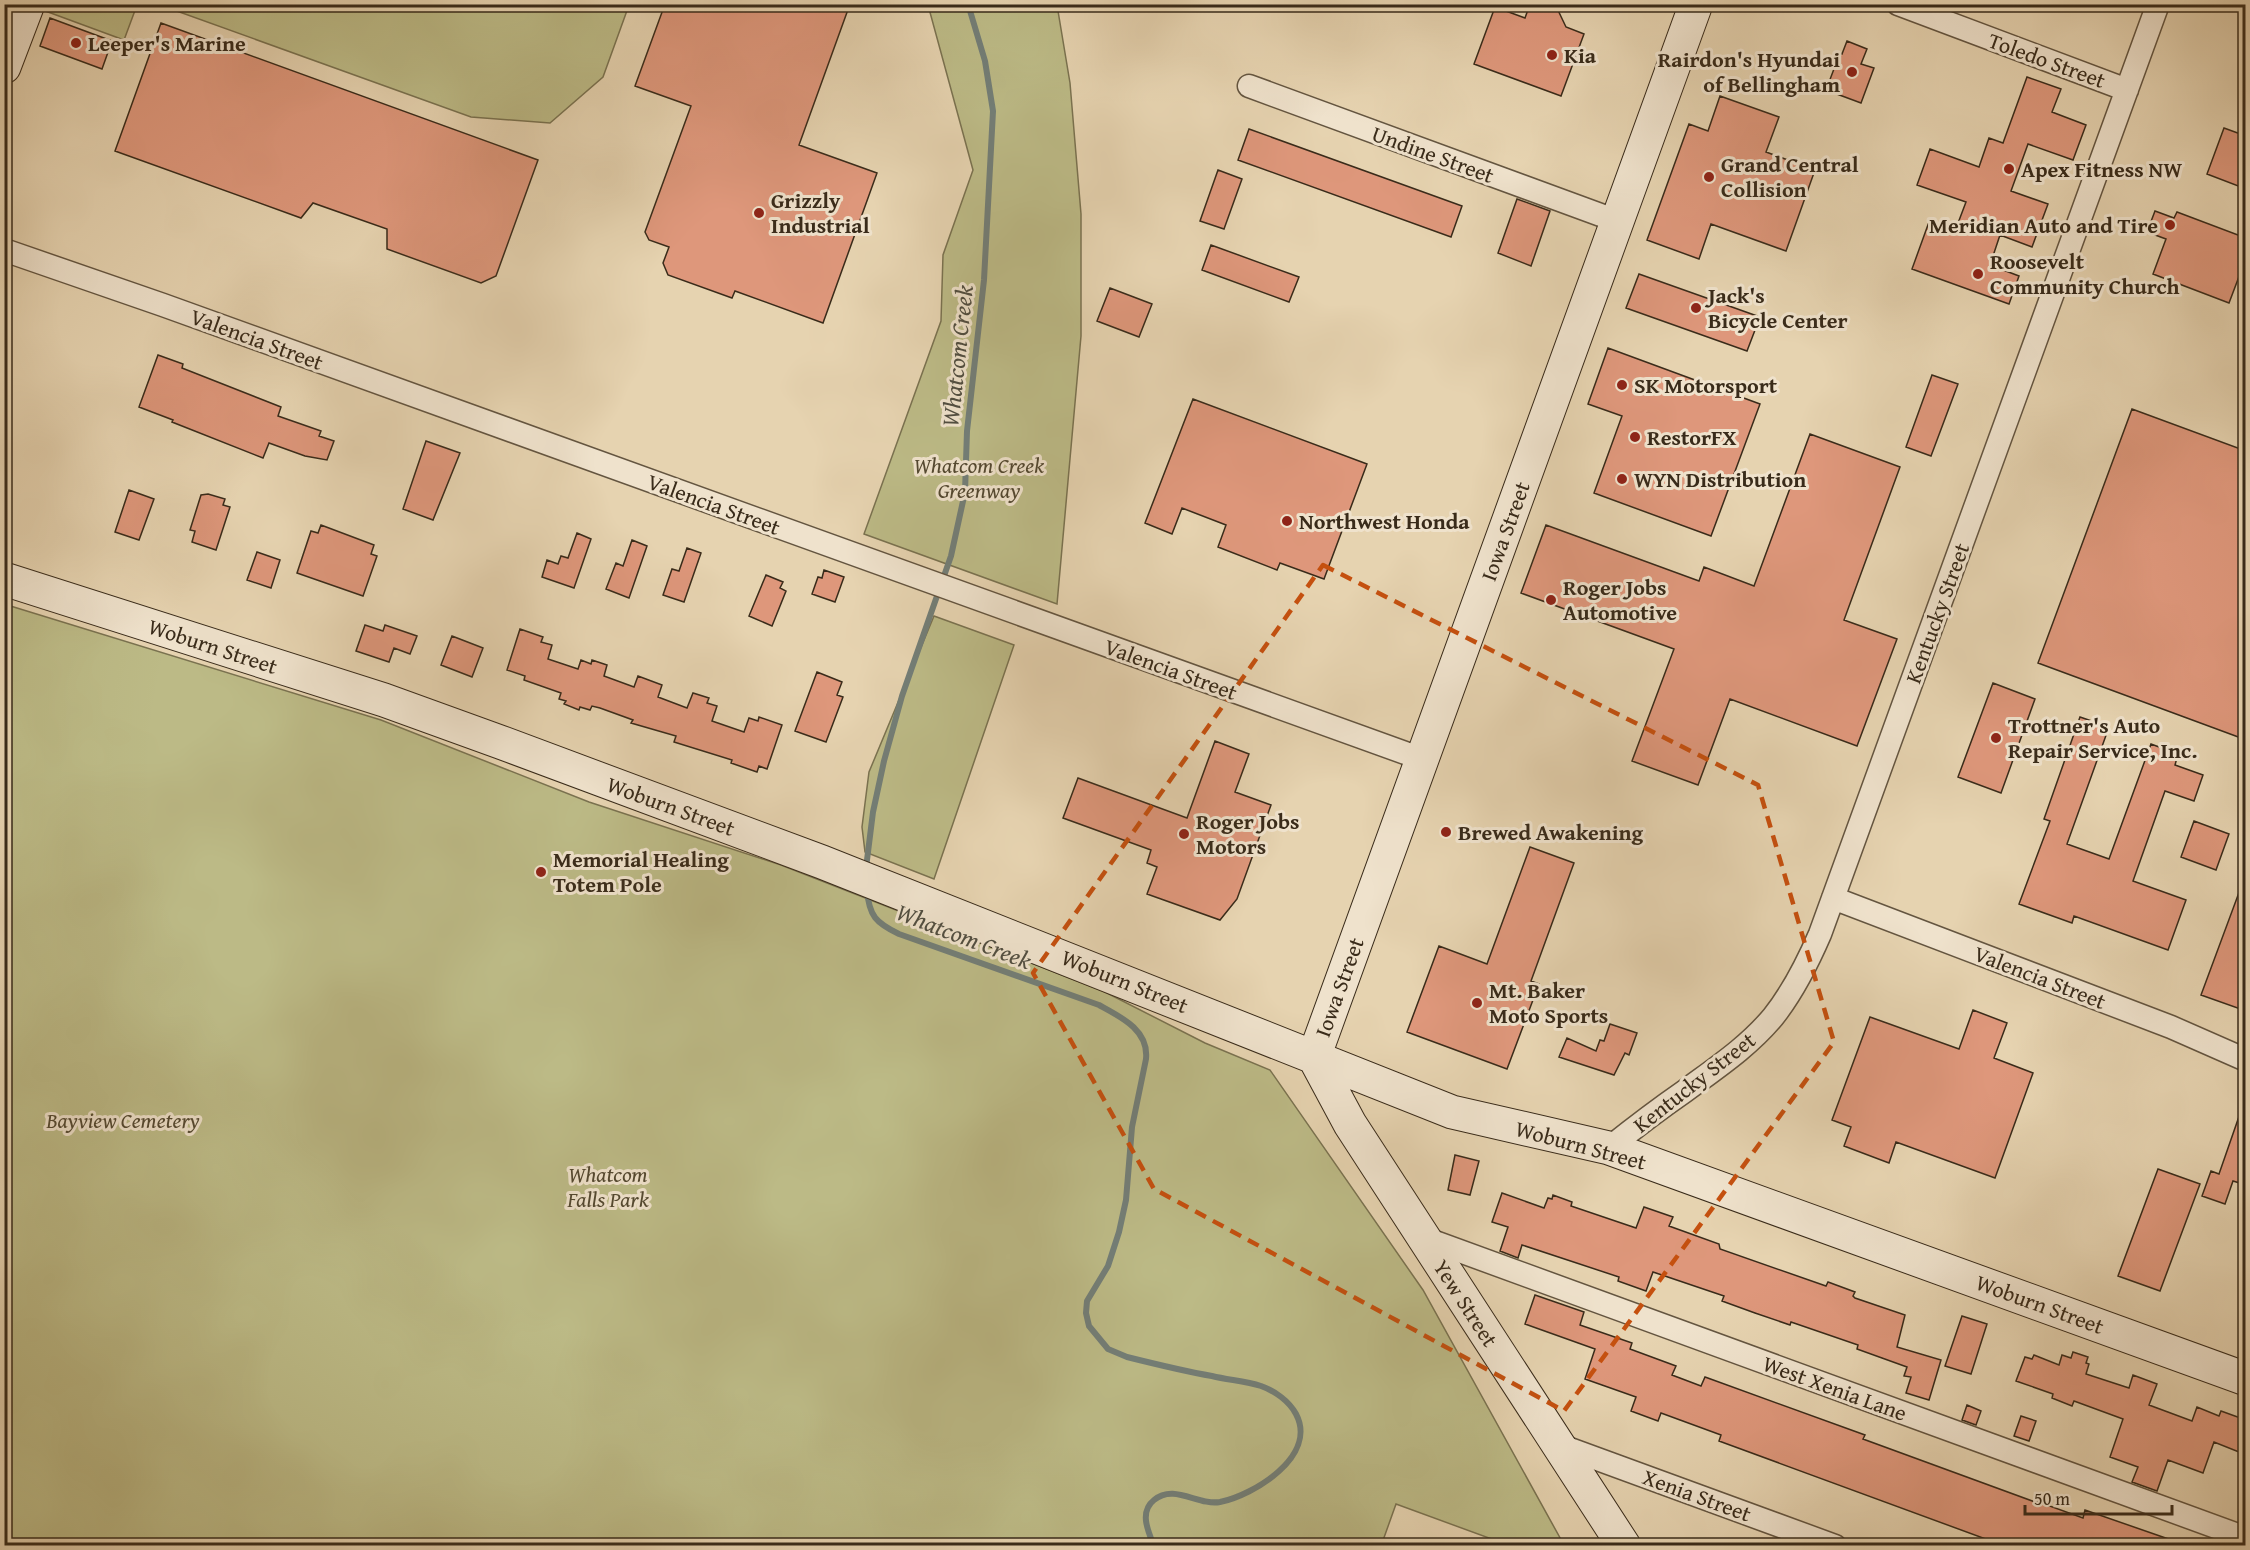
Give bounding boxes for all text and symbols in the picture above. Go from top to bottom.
street label: Toledo Street [1984,24,2110,96]
place label: Leeper's Marine [88,27,246,59]
marker: Leeper's Marine [69,36,83,50]
place label: Kia [1564,39,1597,71]
place label: Rairdon's Hyundai of Bellingham [1658,43,1840,100]
marker: Kia [1545,48,1559,62]
marker: Rairdon's Hyundai of Bellingham [1845,65,1859,79]
street label: Undine Street [1367,117,1499,191]
place label: Grand Central Collision [1721,148,1859,205]
place label: Apex Fitness NW [2021,153,2182,185]
marker: Apex Fitness NW [2002,162,2016,176]
marker: Grand Central Collision [1702,170,1716,184]
place label: Grizzly Industrial [771,184,870,241]
marker: Grizzly Industrial [752,206,766,220]
place label: Meridian Auto and Tire [1929,209,2158,241]
marker: Meridian Auto and Tire [2163,218,2177,232]
place label: Roosevelt Community Church [1990,245,2179,302]
marker: Roosevelt Community Church [1971,267,1985,281]
place label: Jack's Bicycle Center [1704,279,1848,336]
water label: Whatcom Creek [932,283,982,429]
street label: Valencia Street [186,300,328,378]
marker: Jack's Bicycle Center [1689,301,1703,315]
place label: SK Motorsport [1634,369,1778,401]
marker: SK Motorsport [1615,378,1629,392]
place label: RestorFX [1647,421,1736,453]
marker: RestorFX [1628,430,1642,444]
park label: Whatcom Creek Greenway [914,449,1045,506]
place label: WYN Distribution [1634,463,1806,495]
street label: Valencia Street [643,465,785,543]
marker: WYN Distribution [1615,472,1629,486]
street label: Iowa Street [1472,477,1538,585]
place label: Northwest Honda [1299,505,1470,537]
marker: Northwest Honda [1280,514,1294,528]
street label: Kentucky Street [1897,538,1977,688]
place label: Roger Jobs Automotive [1563,571,1677,628]
marker: Roger Jobs Automotive [1544,593,1558,607]
street label: Woburn Street [144,610,282,682]
street label: Valencia Street [1100,630,1242,708]
place label: Trottner's Auto Repair Service, Inc. [2008,709,2197,766]
marker: Trottner's Auto Repair Service, Inc. [1989,731,2003,745]
street label: Woburn Street [602,768,740,844]
place label: Roger Jobs Motors [1196,805,1299,862]
place label: Brewed Awakening [1458,816,1644,848]
marker: Brewed Awakening [1439,825,1453,839]
marker: Roger Jobs Motors [1177,827,1191,841]
place label: Memorial Healing Totem Pole [553,843,729,900]
marker: Memorial Healing Totem Pole [534,865,548,879]
water label: Whatcom Creek [891,894,1037,978]
street label: Iowa Street [1306,933,1372,1041]
street label: Valencia Street [1969,937,2111,1017]
street label: Woburn Street [1057,941,1193,1021]
place label: Mt. Baker Moto Sports [1489,974,1608,1031]
marker: Mt. Baker Moto Sports [1470,996,1484,1010]
street label: Kentucky Street [1626,1024,1762,1140]
park label: Bayview Cemetery [45,1104,200,1136]
street label: Woburn Street [1512,1112,1650,1178]
park label: Whatcom Falls Park [566,1158,650,1215]
street label: Yew Street [1426,1253,1506,1353]
street label: Woburn Street [1971,1266,2109,1342]
street label: West Xenia Lane [1759,1347,1911,1429]
street label: Xenia Street [1638,1461,1756,1530]
scale bar [2025,1478,2172,1516]
text: 50 m [2034,1485,2070,1512]

